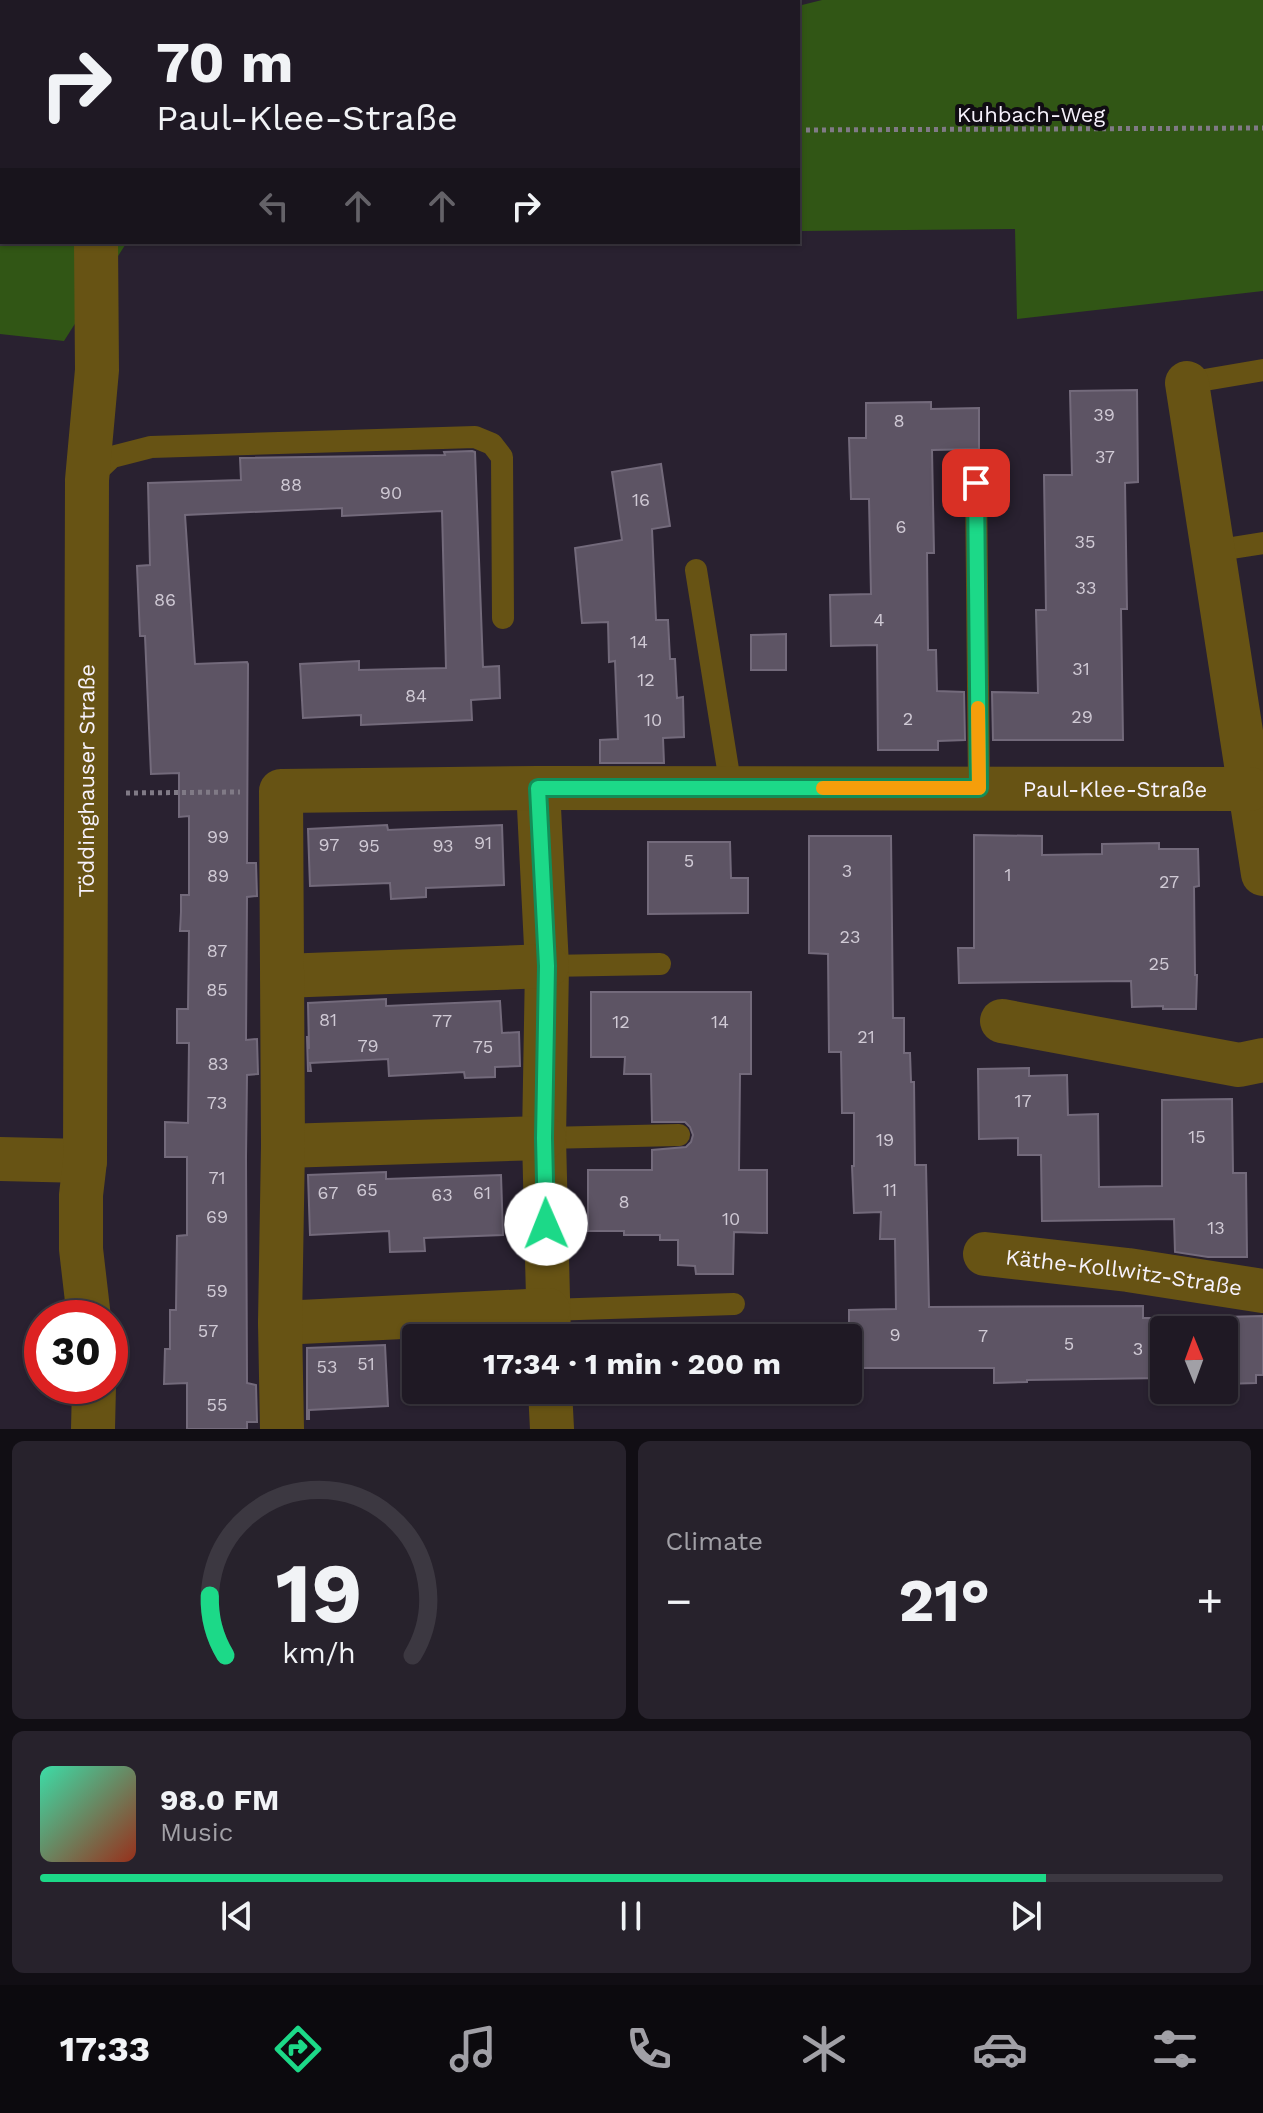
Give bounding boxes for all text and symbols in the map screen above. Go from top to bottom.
text: 70 m [156,30,293,96]
icon: right [24,32,128,136]
text: Paul-Klee-Straße [156,97,458,139]
street label: Kuhbach-Weg [957,102,1106,127]
icon: left [252,184,296,228]
icon: ahead [336,184,380,228]
icon: ahead [420,184,464,228]
icon: right [504,184,548,228]
house number: 39 [1093,404,1115,425]
house number: 8 [893,410,905,431]
house number: 37 [1095,446,1115,467]
pin [942,449,1010,517]
icon: arrive [954,461,998,505]
house number: 88 [280,474,302,495]
house number: 90 [380,482,402,503]
house number: 16 [632,489,650,510]
house number: 6 [896,516,906,537]
house number: 35 [1075,531,1095,552]
house number: 33 [1076,577,1097,598]
house number: 86 [154,589,176,610]
house number: 4 [874,609,885,630]
house number: 14 [630,631,648,652]
house number: 31 [1072,658,1090,679]
street label: Töddinghauser Straße [73,664,99,898]
house number: 12 [637,669,655,690]
house number: 84 [405,685,427,706]
house number: 29 [1071,706,1093,727]
house number: 2 [903,708,913,729]
house number: 10 [644,709,662,730]
street label: Paul-Klee-Straße [1023,776,1207,801]
house number: 99 [207,826,229,847]
house number: 91 [474,832,492,853]
house number: 97 [319,834,339,855]
house number: 95 [358,835,380,856]
house number: 93 [432,835,454,856]
house number: 5 [684,850,694,871]
house number: 3 [842,860,852,881]
house number: 1 [1004,864,1012,885]
house number: 89 [207,865,229,886]
house number: 27 [1159,871,1179,892]
house number: 23 [840,926,861,947]
house number: 87 [207,940,227,961]
house number: 25 [1149,953,1169,974]
house number: 85 [206,979,228,1000]
house number: 81 [319,1009,337,1030]
house number: 77 [432,1010,452,1031]
house number: 12 [612,1011,630,1032]
house number: 14 [711,1011,729,1032]
house number: 21 [857,1026,875,1047]
house number: 79 [357,1035,379,1056]
house number: 75 [473,1036,493,1057]
house number: 83 [207,1053,229,1074]
house number: 17 [1014,1090,1032,1111]
house number: 73 [207,1092,227,1113]
house number: 15 [1188,1126,1206,1147]
house number: 19 [876,1129,894,1150]
house number: 71 [208,1167,226,1188]
house number: 65 [356,1179,378,1200]
house number: 11 [883,1179,897,1200]
house number: 67 [318,1182,338,1203]
house number: 61 [473,1182,491,1203]
position arrow [504,1182,588,1266]
house number: 63 [431,1184,453,1205]
house number: 8 [618,1191,630,1212]
house number: 69 [206,1206,228,1227]
house number: 10 [722,1208,740,1229]
house number: 13 [1207,1217,1225,1238]
street label: Käthe-Kollwitz-Straße [1004,1244,1244,1300]
house number: 59 [206,1280,228,1301]
speed limit sign: 30 [24,1300,128,1404]
north arrow [1150,1316,1238,1404]
map controls [1150,1316,1238,1404]
house number: 57 [198,1320,218,1341]
house number: 9 [889,1324,901,1345]
house number: 7 [978,1325,988,1346]
house number: 5 [1064,1333,1074,1354]
house number: 3 [1133,1338,1143,1359]
text: 17:34 · 1 min · 200 m [483,1346,781,1381]
house number: 51 [357,1353,375,1374]
house number: 53 [317,1356,337,1377]
house number: 55 [207,1394,227,1415]
text: Climate [666,1526,763,1556]
text: 19 [275,1545,362,1642]
text: 21° [899,1565,990,1636]
text: − [666,1575,692,1627]
text: + [1196,1575,1223,1627]
text: km/h [282,1636,356,1670]
text: 98.0 FM [160,1782,279,1817]
text: Music [160,1817,233,1847]
icon: previous [215,1894,259,1938]
icon: pause [609,1894,653,1938]
icon: next [1004,1894,1048,1938]
icon: directions [270,2021,326,2077]
icon: music [445,2021,501,2077]
icon: phone [621,2021,677,2077]
icon: climate [796,2021,852,2077]
icon: car [972,2021,1028,2077]
icon: filters [1147,2021,1203,2077]
text: 17:33 [60,2028,150,2070]

